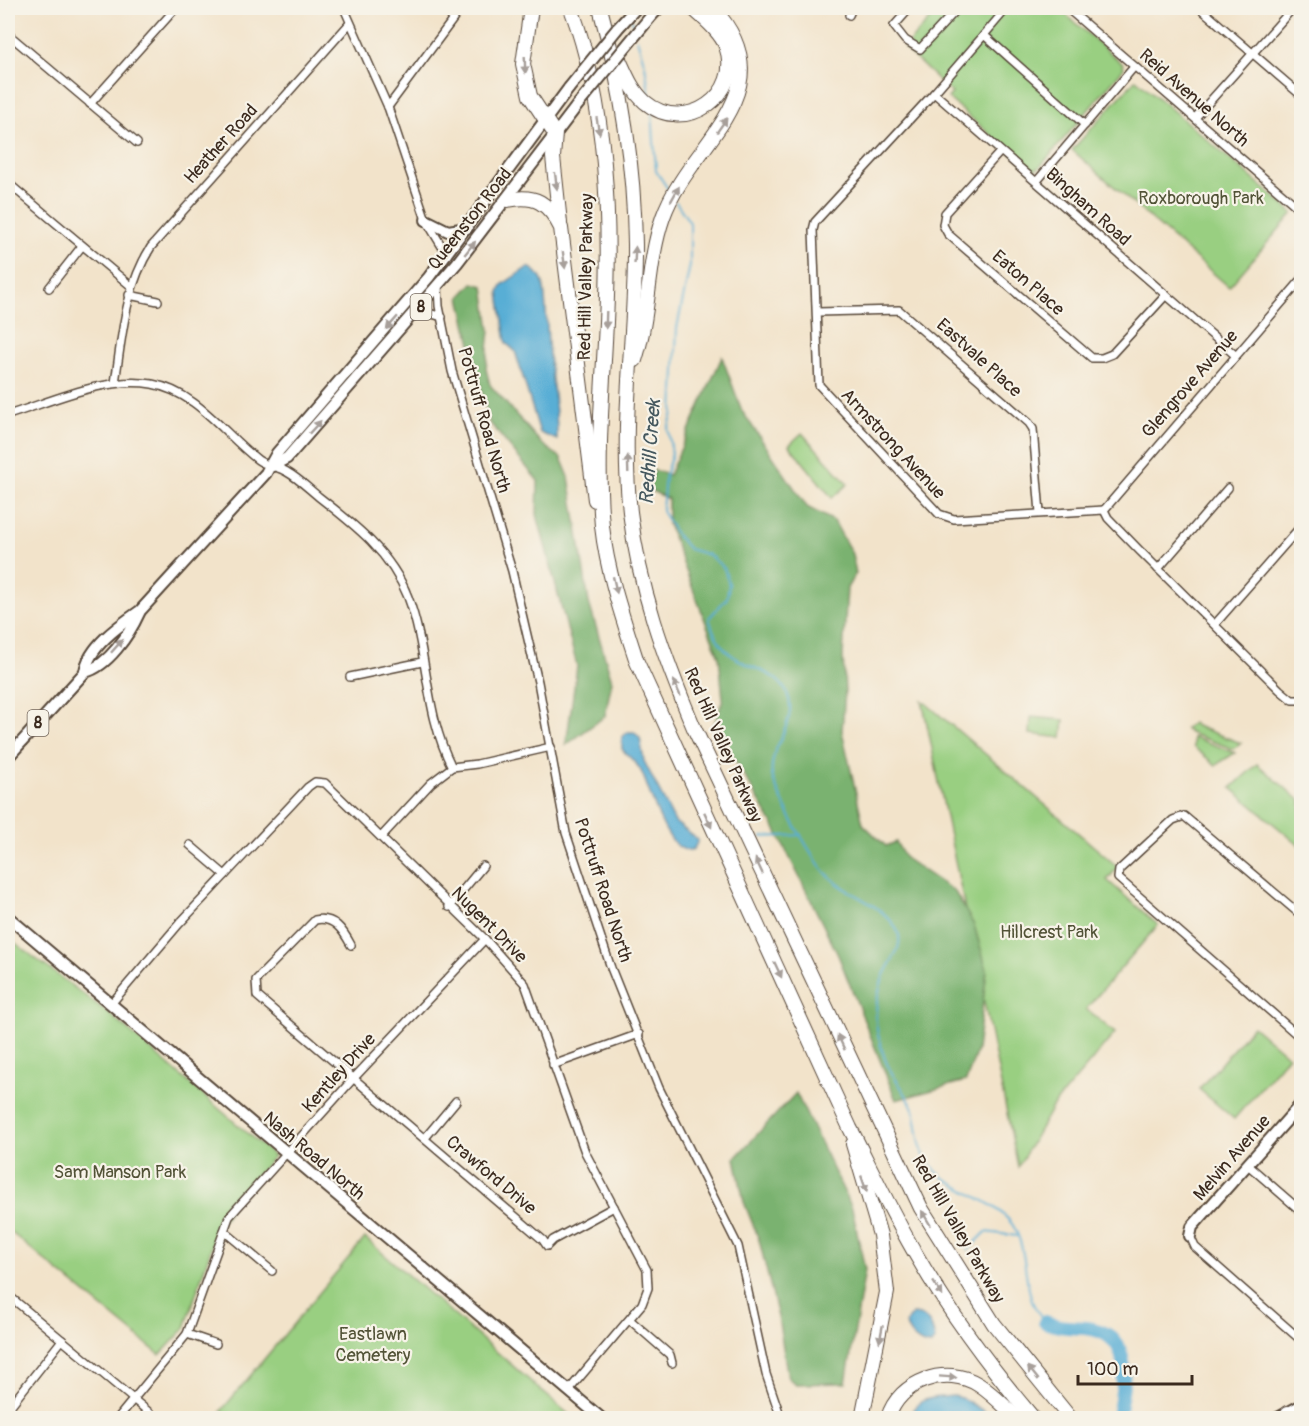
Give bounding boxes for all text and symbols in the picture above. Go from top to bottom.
street label: Reid Avenue North [1134,44,1254,152]
one-way arrow [520,56,529,75]
street label: Heather Road [179,99,263,189]
one-way arrow [594,116,603,135]
one-way arrow [716,117,727,133]
street label: Queenston Road [423,163,517,275]
street label: Bingham Road [1041,163,1135,251]
one-way arrow [552,172,561,191]
one-way arrow [669,185,679,202]
park label: Roxborough Park [1138,187,1264,210]
street label: Red Hill Valley Parkway [573,193,599,361]
one-way arrow [463,240,475,255]
street label: Eaton Place [987,245,1069,321]
one-way arrow [630,246,639,265]
one-way arrow [560,251,569,270]
road number: 8 [410,294,432,320]
one-way arrow [601,311,610,330]
street label: Eastvale Place [931,314,1027,402]
one-way arrow [385,315,398,331]
street label: Glengrove Avenue [1137,325,1243,443]
street label: Pottruff Road North [452,345,516,495]
street label: Armstrong Avenue [836,384,950,504]
water label: Redhill Creek [634,397,666,505]
one-way arrow [308,421,322,435]
one-way arrow [623,454,632,473]
one-way arrow [610,575,620,594]
one-way arrow [110,639,123,654]
street label: Red Hill Valley Parkway [679,664,768,826]
one-way arrow [672,679,682,697]
road number: 8 [28,710,48,736]
one-way arrow [703,811,713,829]
street label: Pottruff Road North [569,815,637,965]
one-way arrow [754,857,763,874]
street label: Nugent Drive [446,882,532,968]
park label: Hillcrest Park [1000,921,1098,944]
one-way arrow [773,962,782,979]
street label: Kentley Drive [297,1028,381,1118]
one-way arrow [837,1034,846,1051]
street label: Nash Road North [258,1107,370,1205]
street label: Melvin Avenue [1188,1110,1276,1206]
street label: Crawford Drive [441,1130,541,1220]
street label: Red Hill Valley Parkway [906,1151,1010,1307]
park label: Sam Manson Park [54,1161,187,1184]
one-way arrow [860,1175,869,1193]
one-way arrow [921,1210,932,1226]
one-way arrow [933,1281,944,1298]
park label: Eastlawn Cemetery [336,1323,411,1367]
one-way arrow [876,1325,885,1344]
scale bar [1078,1348,1192,1386]
text: 100 m [1087,1358,1139,1381]
one-way arrow [1027,1366,1040,1381]
one-way arrow [939,1372,958,1382]

